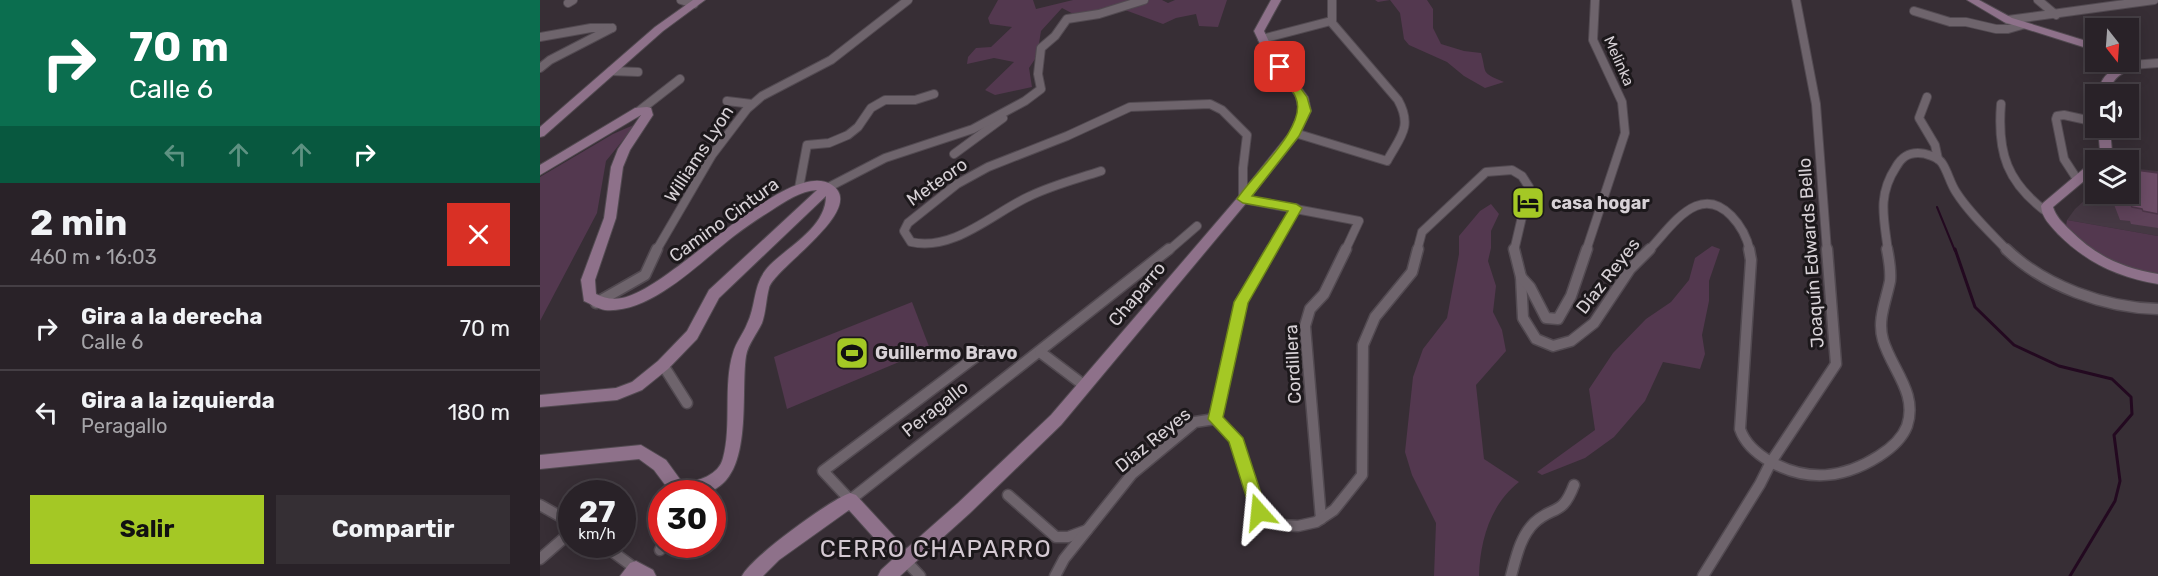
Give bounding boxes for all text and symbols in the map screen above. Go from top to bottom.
north arrow [2085,18,2139,72]
map controls [2085,18,2139,204]
text: 70 m [129,22,229,72]
icon: right [30,24,108,102]
street label: Melinka [1600,33,1638,89]
pin [1254,41,1305,92]
icon: arrive [1263,50,1296,83]
text: Calle 6 [129,73,213,105]
button: sound [2085,84,2139,138]
street label: Williams Lyon [660,102,738,206]
icon: left [159,138,192,171]
icon: ahead [222,138,255,171]
icon: ahead [285,138,318,171]
icon: right [348,138,381,171]
button: layers [2085,150,2139,204]
street label: Meteoro [903,153,971,211]
street label: Joaquín Edwards Bello [1793,157,1829,349]
street label: Camino Cintura [665,173,783,267]
hotel icon: casa hogar [1510,185,1546,221]
place label: casa hogar [1551,192,1650,214]
text: 2 min [30,201,128,244]
button: close [447,203,510,266]
street label: Díaz Reyes [1571,234,1645,318]
text: 460 m · 16:03 [30,245,157,269]
street label: Chaparro [1104,257,1170,331]
text: Gira a la derecha [81,303,262,330]
icon: right [30,312,63,345]
text: 70 m [460,315,510,342]
street label: Cordillera [1280,324,1306,404]
text: Calle 6 [81,330,143,354]
sports icon: Guillermo Bravo [834,335,870,371]
place label: Guillermo Bravo [875,342,1018,364]
street label: Peragallo [898,376,972,442]
text: Gira a la izquierda [81,387,275,414]
icon: left [30,396,63,429]
text: 180 m [448,399,510,426]
street label: Díaz Reyes [1111,403,1195,477]
text: Peragallo [81,414,168,438]
speed limit sign: 30 [648,480,726,558]
position arrow [1227,480,1291,544]
text: 27 [579,494,615,530]
button: Salir [30,495,264,564]
button: Compartir [276,495,510,564]
text: km/h [578,525,616,543]
district label: CERRO CHAPARRO [820,535,1052,563]

